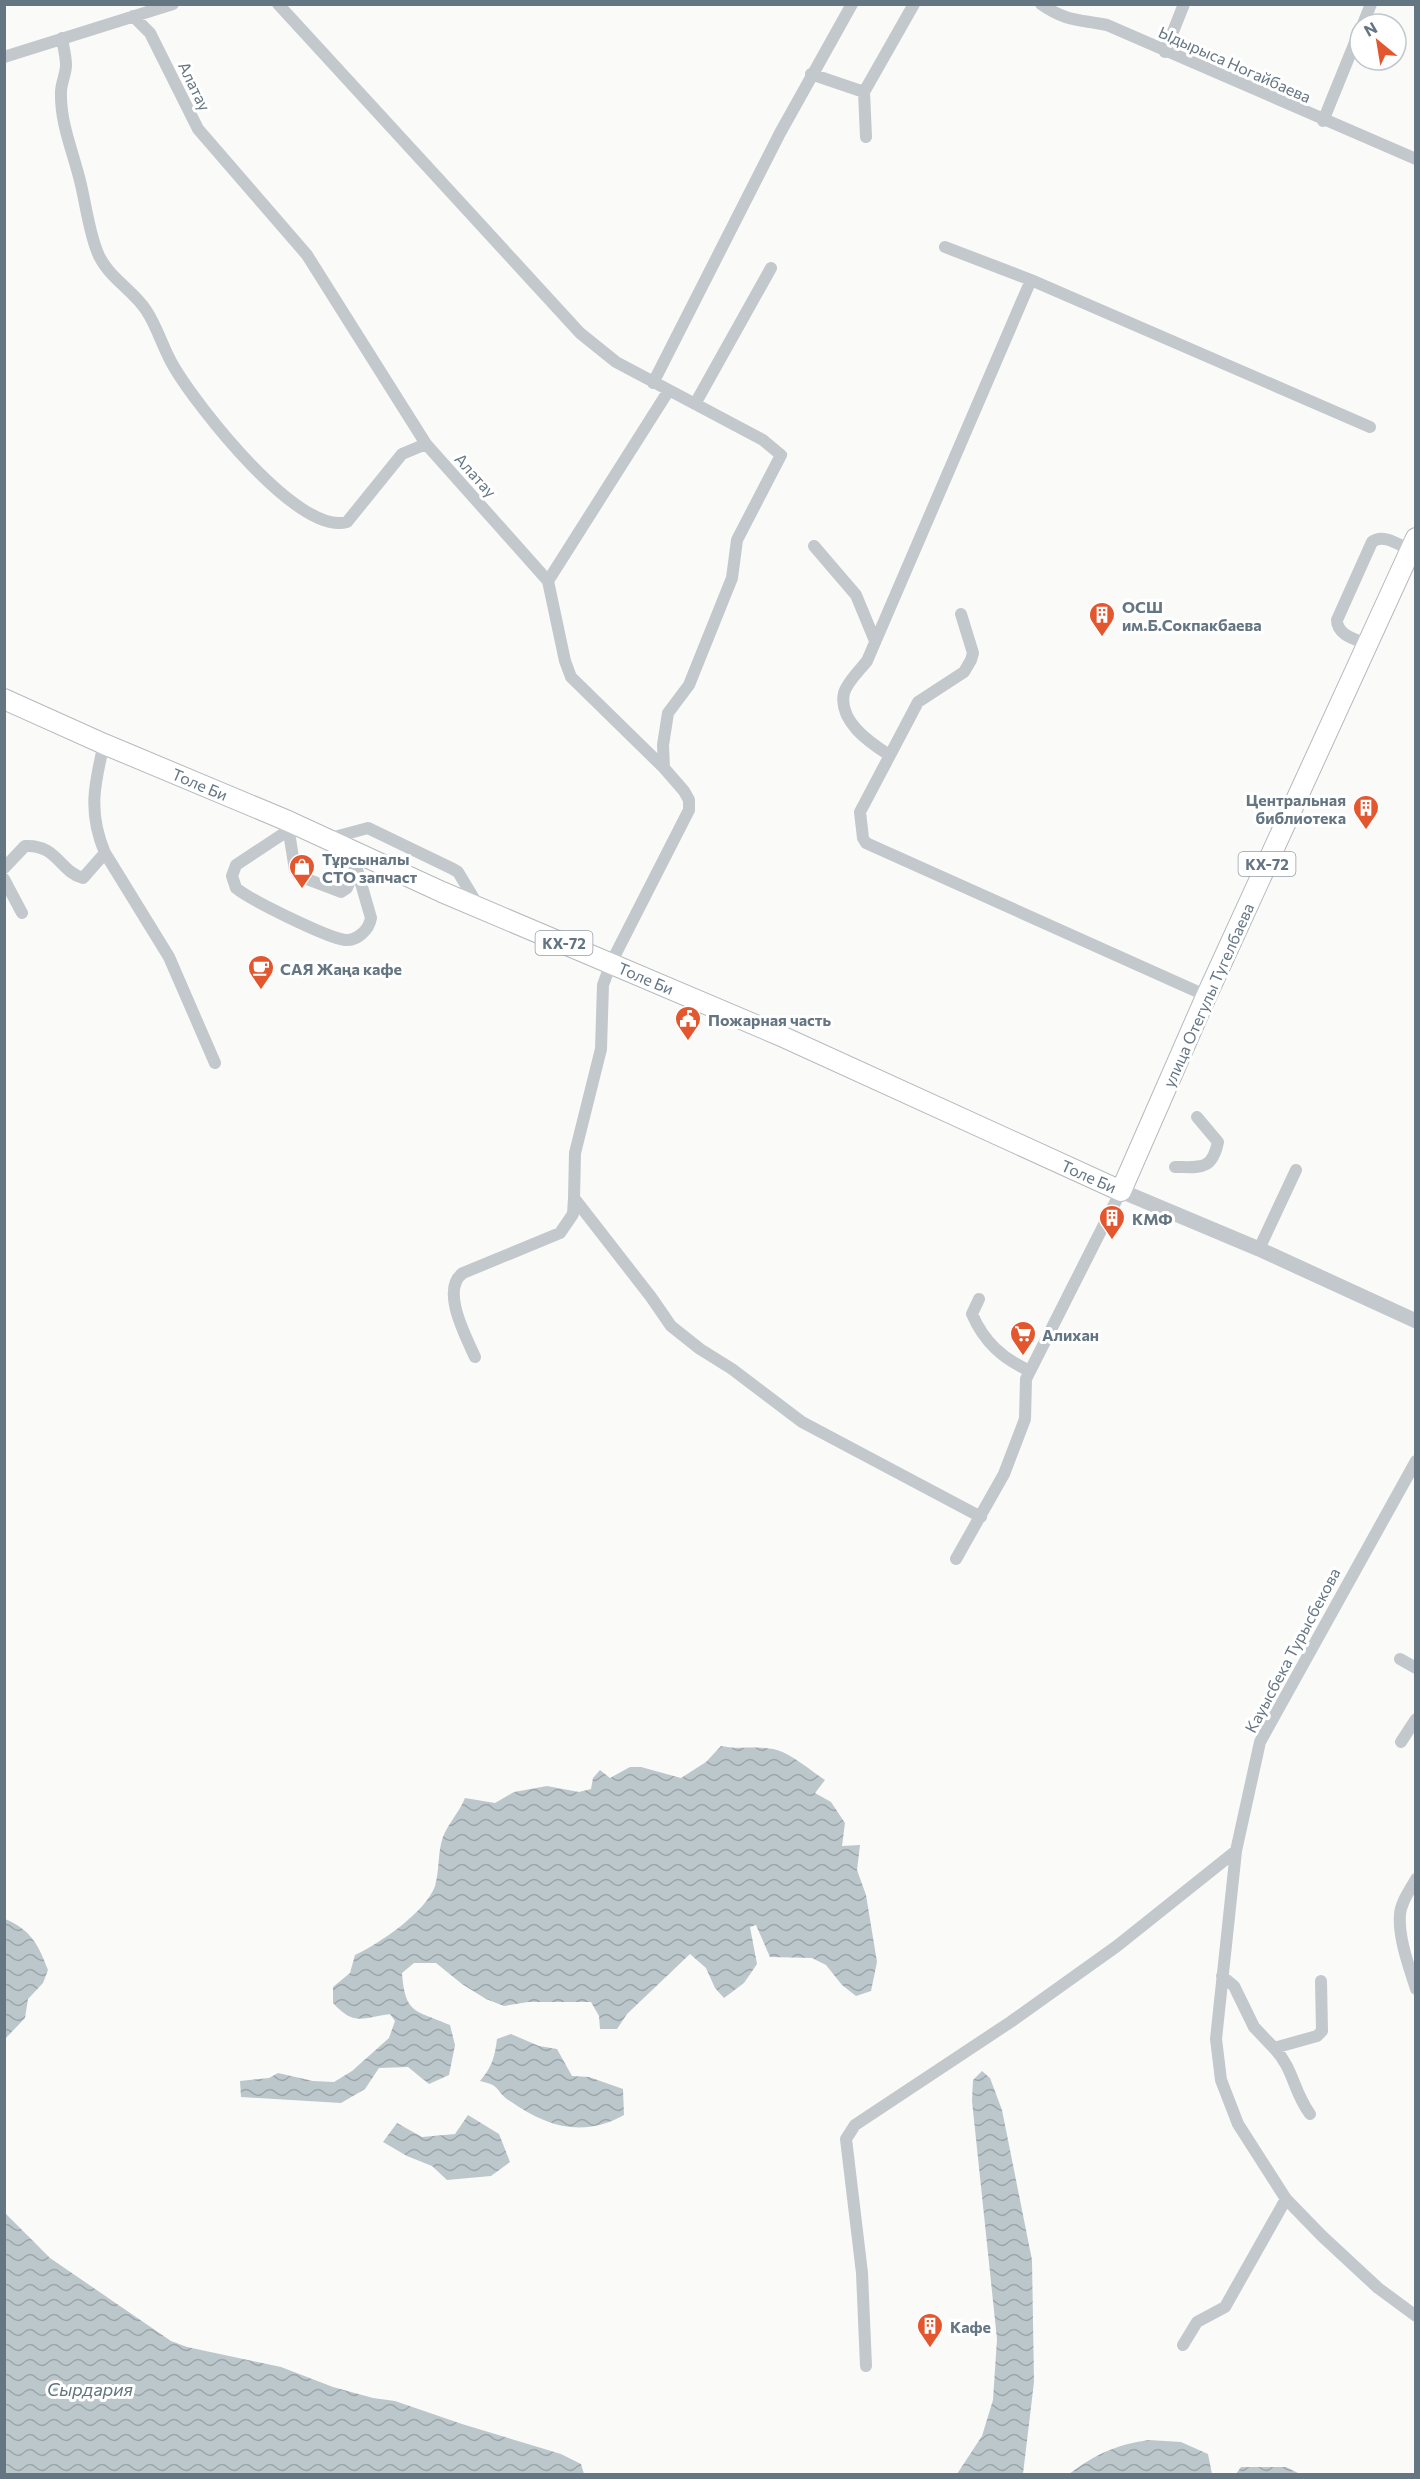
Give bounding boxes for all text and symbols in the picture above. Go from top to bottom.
north arrow [1348,12,1408,72]
text: N [1360,17,1380,40]
street label: Ыдырыса Ногайбаева [1156,22,1314,106]
street label: Алатау [175,58,215,114]
street label: Алатау [451,449,501,501]
place label: ОСШ им.Б.Сокпакбаева [1122,597,1262,634]
building icon: ОСШ им.Б.Сокпакбаева [1087,600,1117,638]
street label: Толе Би [169,764,231,804]
place label: Центральная библиотека [1246,790,1346,827]
building icon: Центральная библиотека [1351,793,1381,831]
place label: Тұрсыналы СТО запчаст [322,849,417,886]
shop icon: Тұрсыналы СТО запчаст [287,852,317,890]
road number: КХ-72 [1238,852,1296,876]
street label: улица Отегулы Тугелбаева [1159,900,1257,1090]
road number: КХ-72 [536,931,592,955]
cafe icon: САЯ Жаңа кафе [246,953,276,991]
street label: Толе Би [615,958,677,998]
place label: САЯ Жаңа кафе [280,959,402,978]
public building icon: Пожарная часть [673,1004,703,1042]
place label: Пожарная часть [708,1010,832,1029]
street label: Толе Би [1058,1155,1120,1197]
building icon: КМФ [1097,1203,1127,1241]
place label: КМФ [1132,1209,1173,1228]
supermarket icon: Алихан [1008,1319,1038,1357]
place label: Алихан [1042,1325,1099,1344]
street label: Кауысбека Турысбекова [1240,1564,1344,1736]
building icon: Кафе [915,2311,945,2349]
place label: Кафе [950,2317,991,2336]
water label: Сырдария [47,2378,133,2400]

